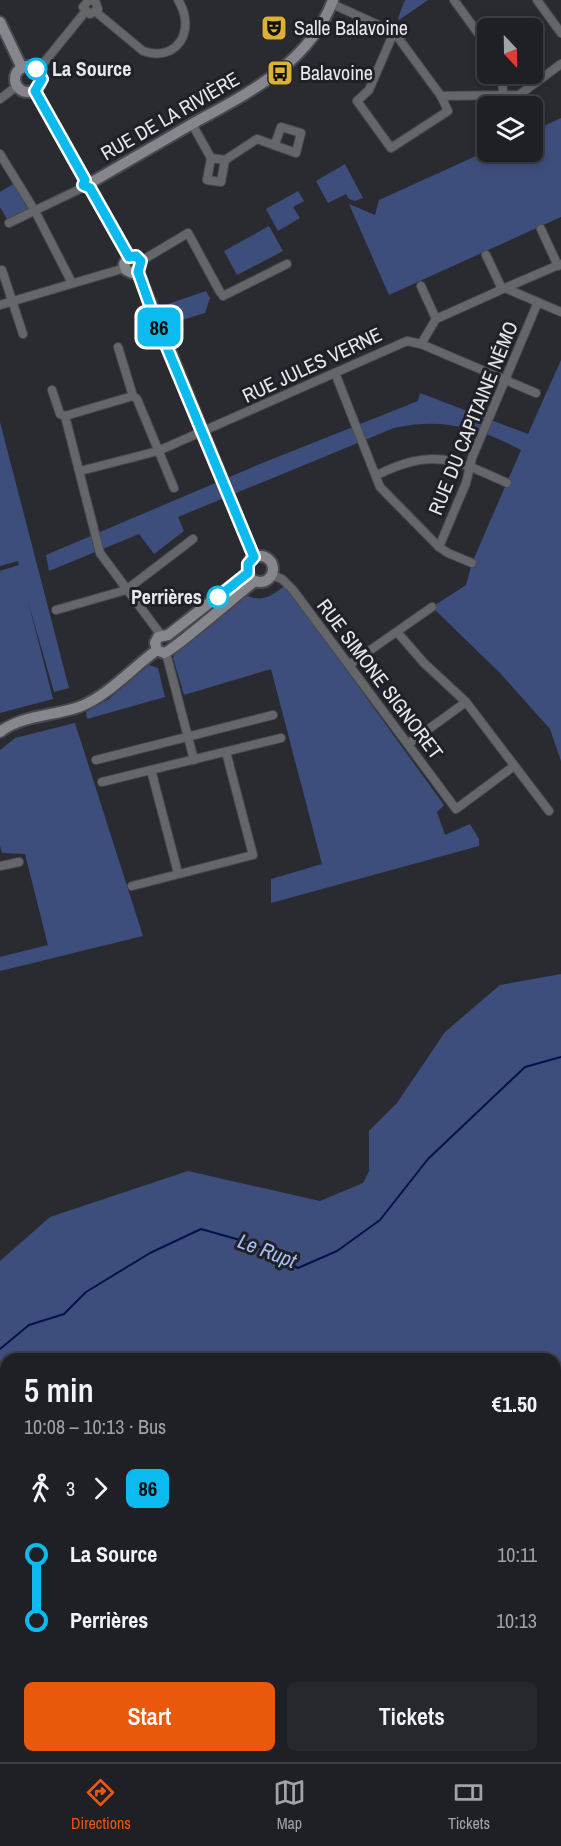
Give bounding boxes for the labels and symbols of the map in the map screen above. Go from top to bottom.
theatre icon: Salle Balavoine [259,13,289,43]
place label: Salle Balavoine [294,14,408,41]
north arrow [477,18,543,84]
place label: La Source [52,55,131,82]
marker: La Source [25,58,47,80]
bus stop icon: Balavoine [265,58,295,88]
place label: Balavoine [300,59,373,86]
street label: RUE DE LA RIVIÈRE [96,65,244,166]
line badge: 86 [132,308,186,346]
street label: RUE DU CAPITAINE NÉMO [421,317,524,519]
street label: RUE JULES VERNE [238,320,386,409]
place label: Perrières [131,583,202,610]
marker: Perrières [207,586,229,608]
street label: RUE SIMONE SIGNORET [311,593,450,764]
water label: Le Rupt [234,1226,302,1275]

